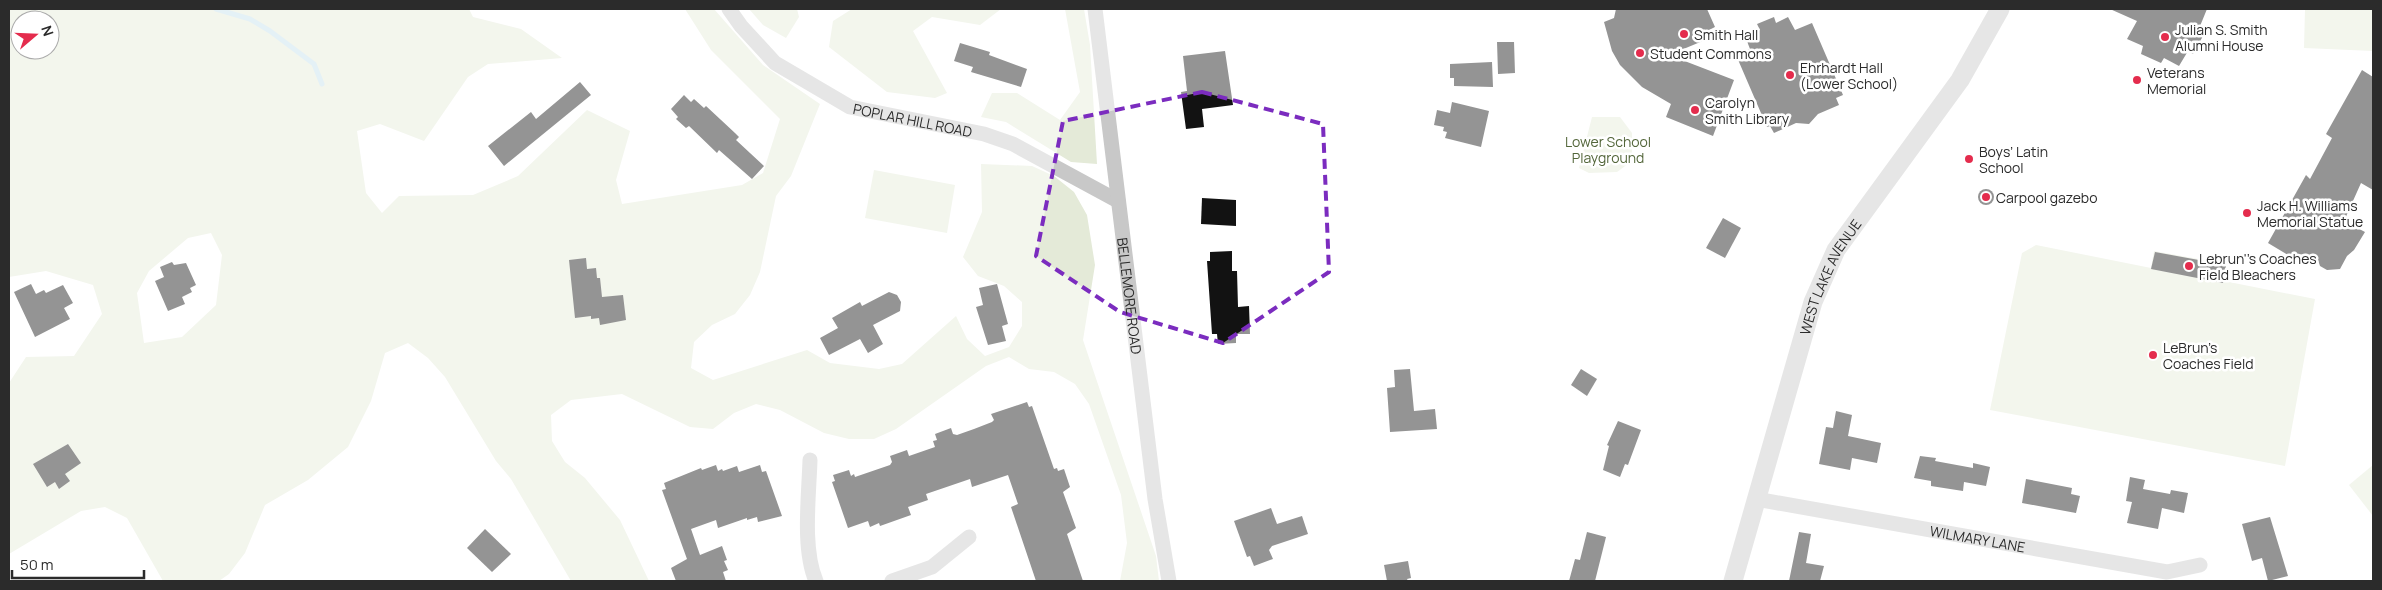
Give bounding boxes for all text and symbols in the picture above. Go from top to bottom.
north arrow [10,10,60,60]
place label: Julian S. Smith Alumni House [2175,20,2268,55]
text: N [37,23,58,38]
place label: Smith Hall [1694,25,1758,44]
marker: Smith Hall [1678,28,1690,40]
marker: Julian S. Smith Alumni House [2159,31,2171,43]
place label: Student Commons [1650,44,1772,63]
marker: Student Commons [1634,47,1646,59]
place label: Ehrhardt Hall (Lower School) [1800,58,1898,93]
place label: Veterans Memorial [2147,63,2206,98]
marker: Ehrhardt Hall (Lower School) [1784,69,1796,81]
marker: Veterans Memorial [2131,74,2143,86]
place label: Carolyn Smith Library [1705,93,1790,128]
street label: POPLAR HILL ROAD [852,98,974,141]
marker: Carolyn Smith Library [1689,104,1701,116]
park label: Lower School Playground [1565,132,1651,167]
place label: Boys’ Latin School [1979,142,2048,177]
marker: Boys’ Latin School [1963,153,1975,165]
place label: Carpool gazebo [1996,188,2097,207]
marker: Carpool gazebo [1980,191,1992,203]
place label: Jack H. Williams Memorial Statue [2257,196,2363,231]
marker: Jack H. Williams Memorial Statue [2241,207,2253,219]
street label: WEST LAKE AVENUE [1795,215,1865,337]
street label: BELLEMORE ROAD [1114,236,1147,355]
place label: Lebrun''s Coaches Field Bleachers [2199,249,2317,284]
marker: Lebrun''s Coaches Field Bleachers [2183,260,2195,272]
place label: LeBrun’s Coaches Field [2163,338,2254,373]
marker: LeBrun’s Coaches Field [2147,349,2159,361]
street label: WILMARY LANE [1928,521,2027,556]
scale bar [12,548,145,580]
text: 50 m [20,554,54,575]

